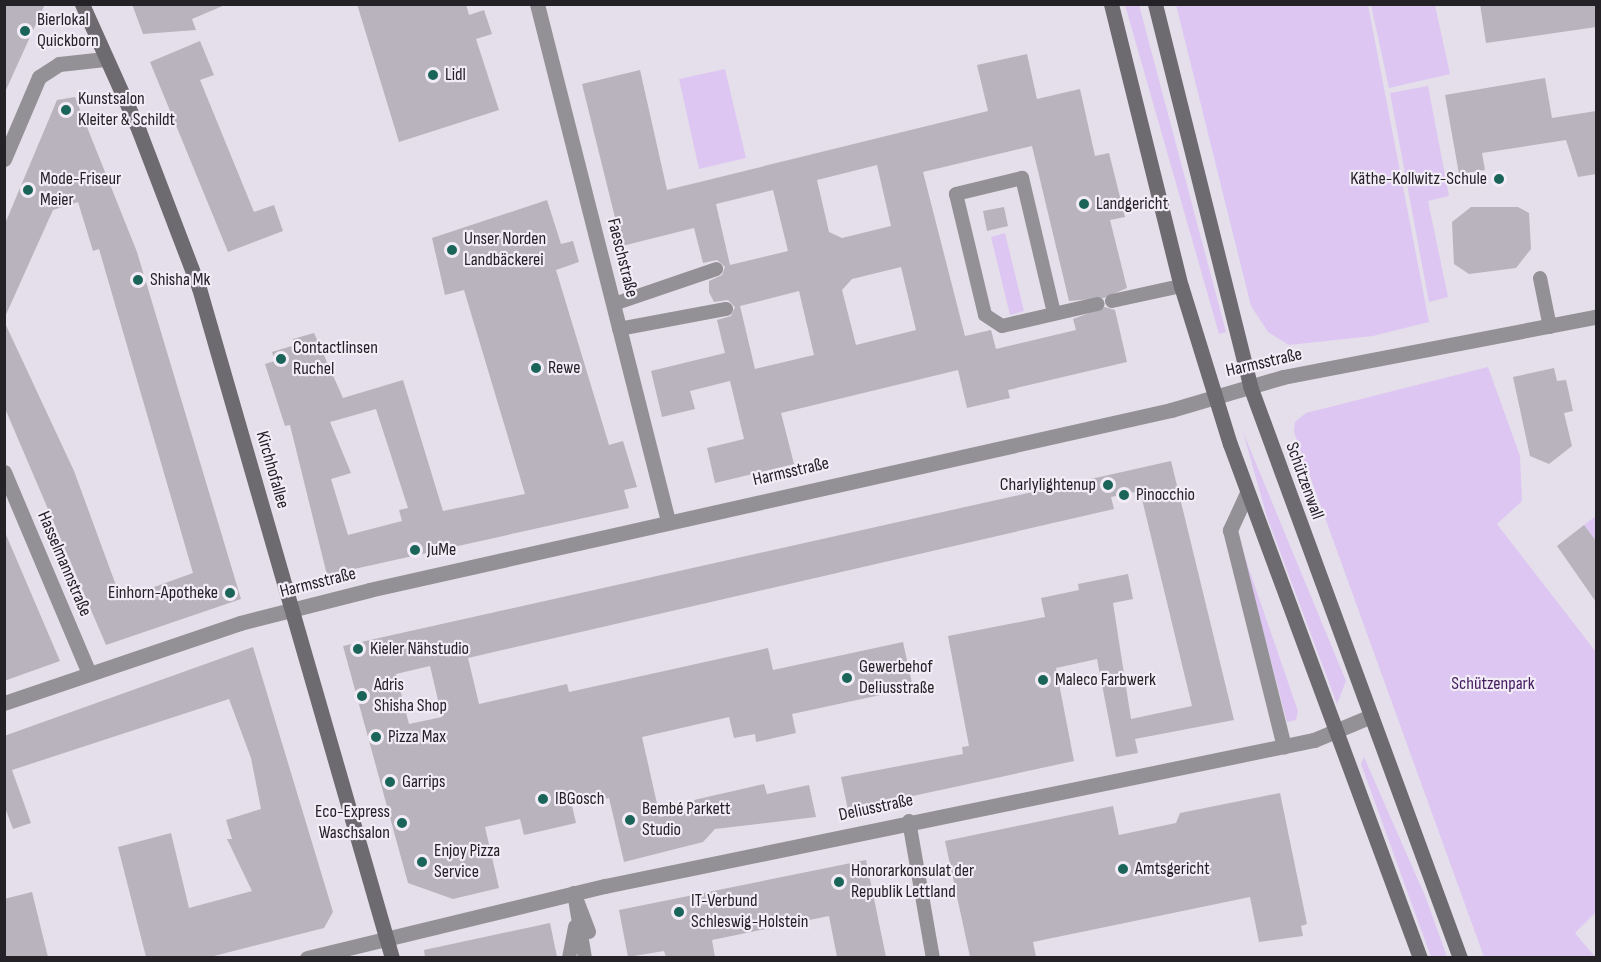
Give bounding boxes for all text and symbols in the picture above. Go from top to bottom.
place label: Bierlokal Quickborn [37,10,99,52]
marker: Bierlokal Quickborn [18,24,32,38]
place label: Lidl [445,64,466,86]
marker: Lidl [426,68,440,82]
place label: Kunstsalon Kleiter & Schildt [78,89,175,132]
marker: Kunstsalon Kleiter & Schildt [59,103,73,117]
place label: Käthe-Kollwitz-Schule [1350,168,1487,190]
place label: Mode-Friseur Meier [40,169,121,212]
marker: Käthe-Kollwitz-Schule [1492,172,1506,186]
marker: Mode-Friseur Meier [21,183,35,197]
place label: Landgericht [1096,193,1168,215]
marker: Landgericht [1077,197,1091,211]
street label: Faeschstraße [602,216,642,300]
place label: Unser Norden Landbäckerei [464,229,546,272]
marker: Unser Norden Landbäckerei [445,243,459,257]
place label: Shisha Mk [150,269,210,291]
marker: Shisha Mk [131,273,145,287]
place label: Contactlinsen Ruchel [293,338,378,380]
street label: Harmsstraße [1224,344,1304,382]
marker: Contactlinsen Ruchel [274,352,288,366]
place label: Rewe [548,357,581,379]
marker: Rewe [529,361,543,375]
street label: Kirchhofallee [251,429,293,511]
street label: Schützenwall [1280,440,1328,522]
street label: Harmsstraße [751,453,831,491]
place label: Charlylightenup [1000,474,1096,496]
marker: Charlylightenup [1101,478,1115,492]
place label: Pinocchio [1136,484,1195,506]
marker: Pinocchio [1117,488,1131,502]
street label: Hasselmannstraße [32,508,96,620]
place label: JuMe [427,539,456,561]
marker: JuMe [408,543,422,557]
street label: Harmsstraße [278,563,358,603]
place label: Einhorn-Apotheke [108,582,218,604]
marker: Einhorn-Apotheke [223,586,237,600]
place label: Kieler Nähstudio [370,638,469,660]
marker: Kieler Nähstudio [351,642,365,656]
place label: Gewerbehof Deliusstraße [859,657,935,700]
place label: Maleco Farbwerk [1055,669,1156,691]
marker: Gewerbehof Deliusstraße [840,671,854,685]
marker: Maleco Farbwerk [1036,673,1050,687]
park label: Schützenpark [1451,673,1535,695]
place label: Adris Shisha Shop [374,675,447,718]
marker: Adris Shisha Shop [355,689,369,703]
place label: Pizza Max [388,726,446,748]
marker: Pizza Max [369,730,383,744]
place label: Garrips [402,771,445,793]
marker: Garrips [383,775,397,789]
place label: IBGosch [555,788,605,810]
street label: Deliusstraße [837,790,915,826]
marker: IBGosch [536,792,550,806]
place label: Bembé Parkett Studio [642,799,731,842]
place label: Eco-Express Waschsalon [315,802,390,844]
marker: Bembé Parkett Studio [623,813,637,827]
marker: Eco-Express Waschsalon [395,816,409,830]
place label: Enjoy Pizza Service [434,841,500,884]
marker: Enjoy Pizza Service [415,855,429,869]
place label: Amtsgericht [1135,858,1210,880]
place label: Honorarkonsulat der Republik Lettland [851,861,974,904]
marker: Amtsgericht [1116,862,1130,876]
marker: Honorarkonsulat der Republik Lettland [832,875,846,889]
place label: IT-Verbund Schleswig-Holstein [691,891,808,934]
marker: IT-Verbund Schleswig-Holstein [672,905,686,919]

